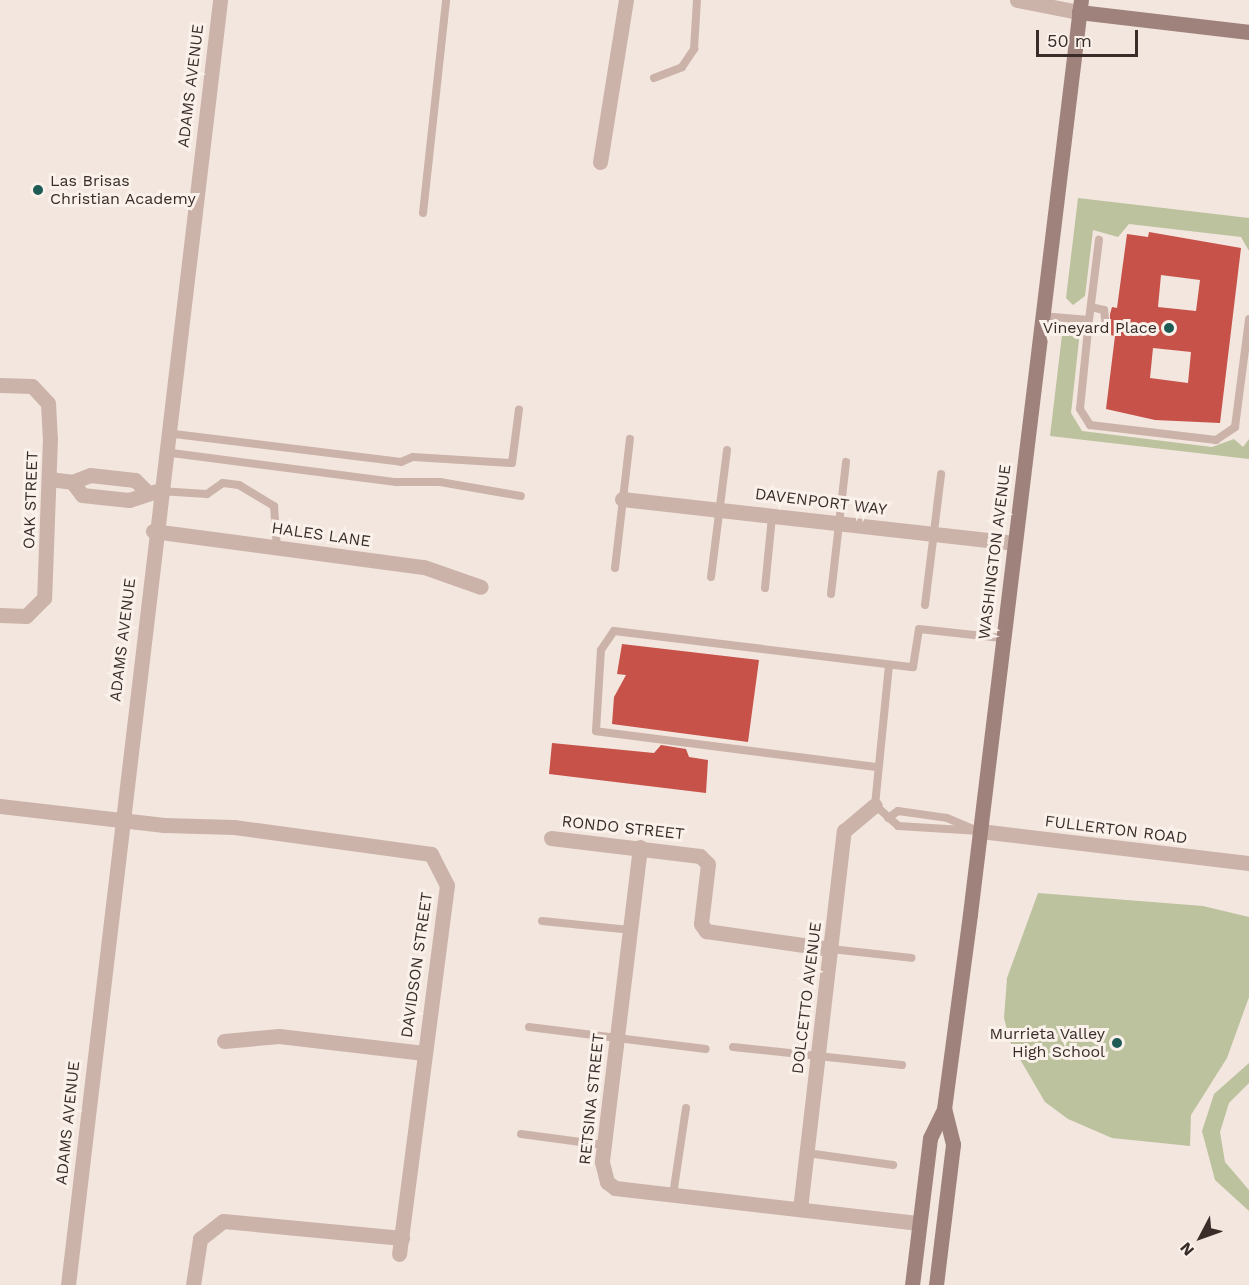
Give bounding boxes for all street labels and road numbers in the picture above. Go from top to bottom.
street label: ADAMS AVENUE [174,23,208,149]
street label: OAK STREET [20,451,42,549]
street label: WASHINGTON AVENUE [975,463,1015,641]
street label: DAVENPORT WAY [753,484,889,520]
street label: HALES LANE [270,519,372,551]
street label: ADAMS AVENUE [106,577,140,703]
street label: RONDO STREET [561,812,685,844]
street label: FULLERTON ROAD [1044,812,1188,848]
street label: DAVIDSON STREET [397,891,437,1039]
street label: DOLCETTO AVENUE [788,921,826,1075]
street label: RETSINA STREET [576,1032,608,1166]
street label: ADAMS AVENUE [52,1060,84,1186]

